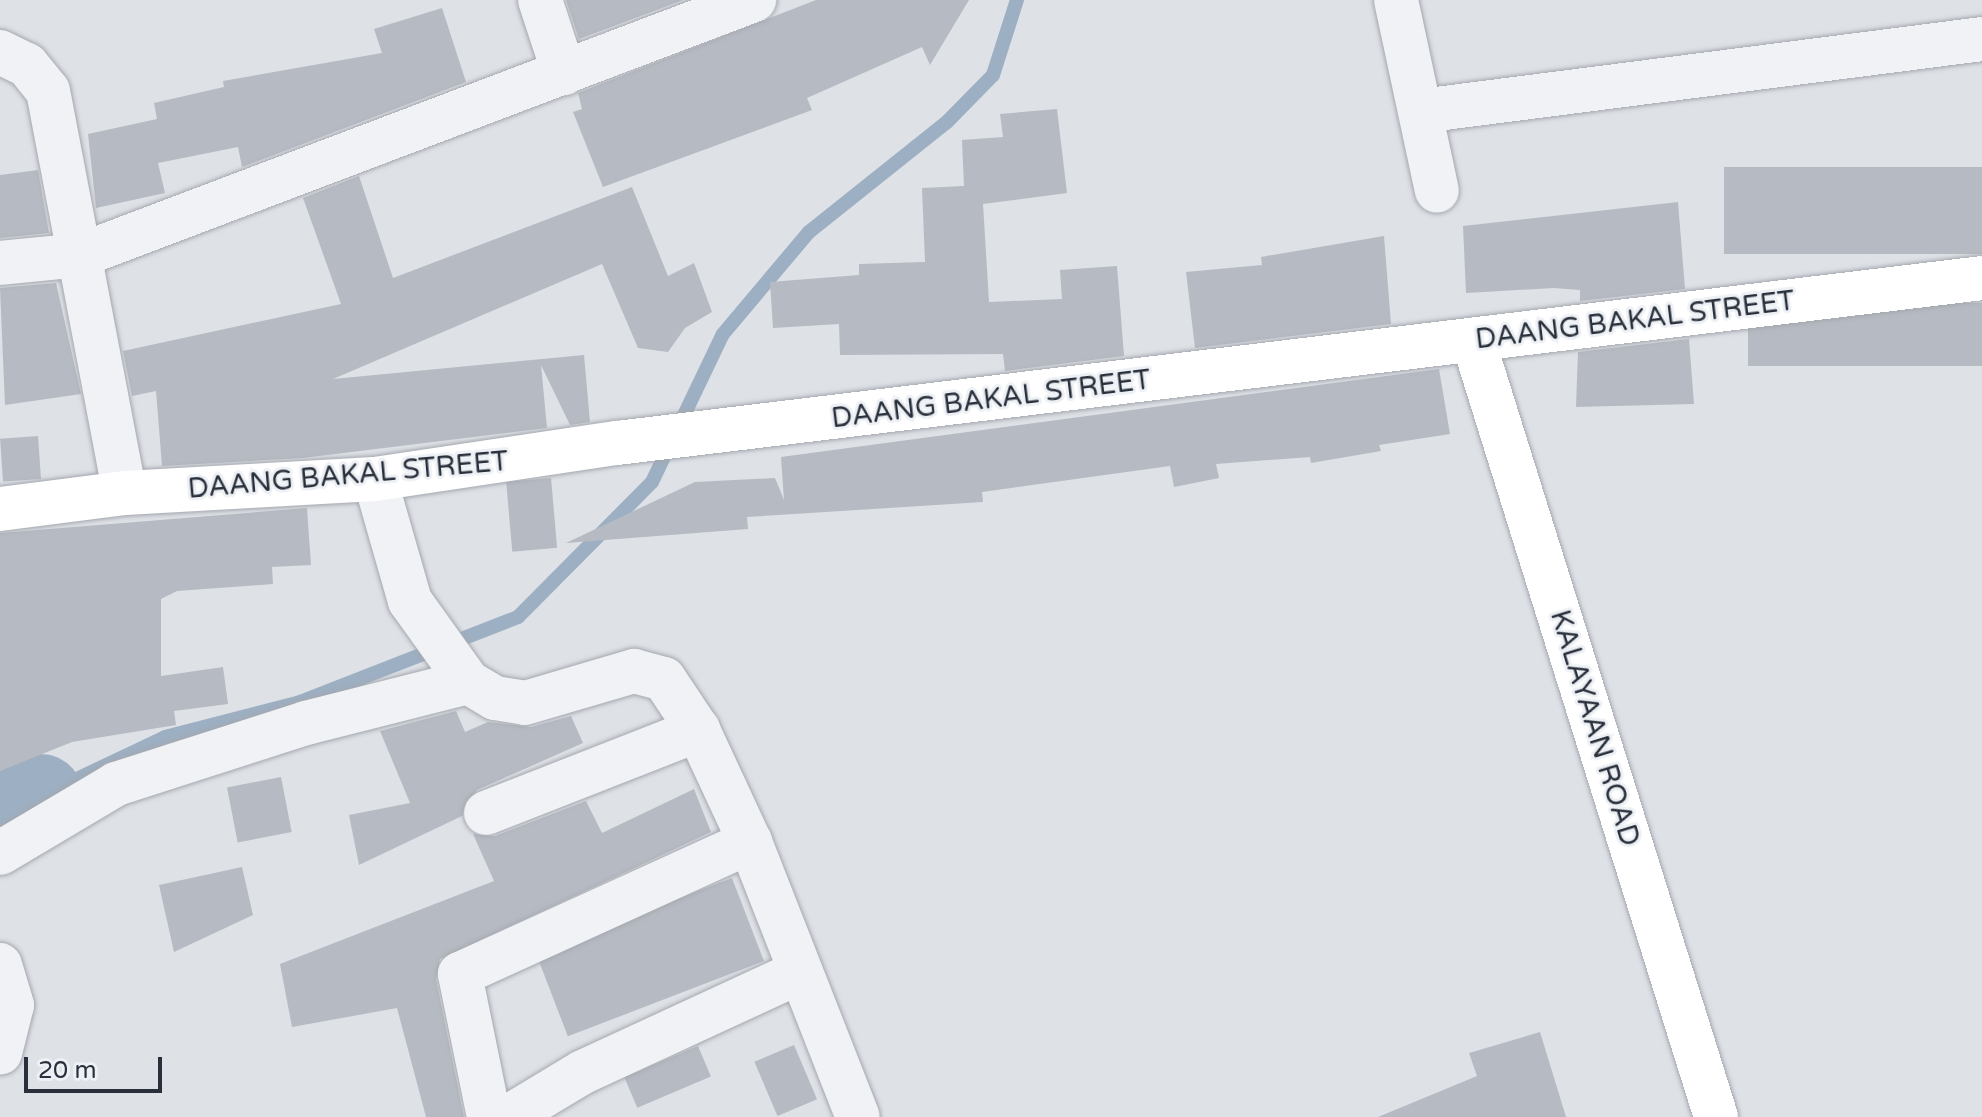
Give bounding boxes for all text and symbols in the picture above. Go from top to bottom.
street label: DAANG BAKAL STREET [1473,284,1797,356]
street label: DAANG BAKAL STREET [829,363,1153,435]
street label: DAANG BAKAL STREET [186,444,510,506]
street label: KALAYAAN ROAD [1543,606,1647,850]
scale bar [28,1041,166,1091]
text: 20 m [38,1056,96,1085]

